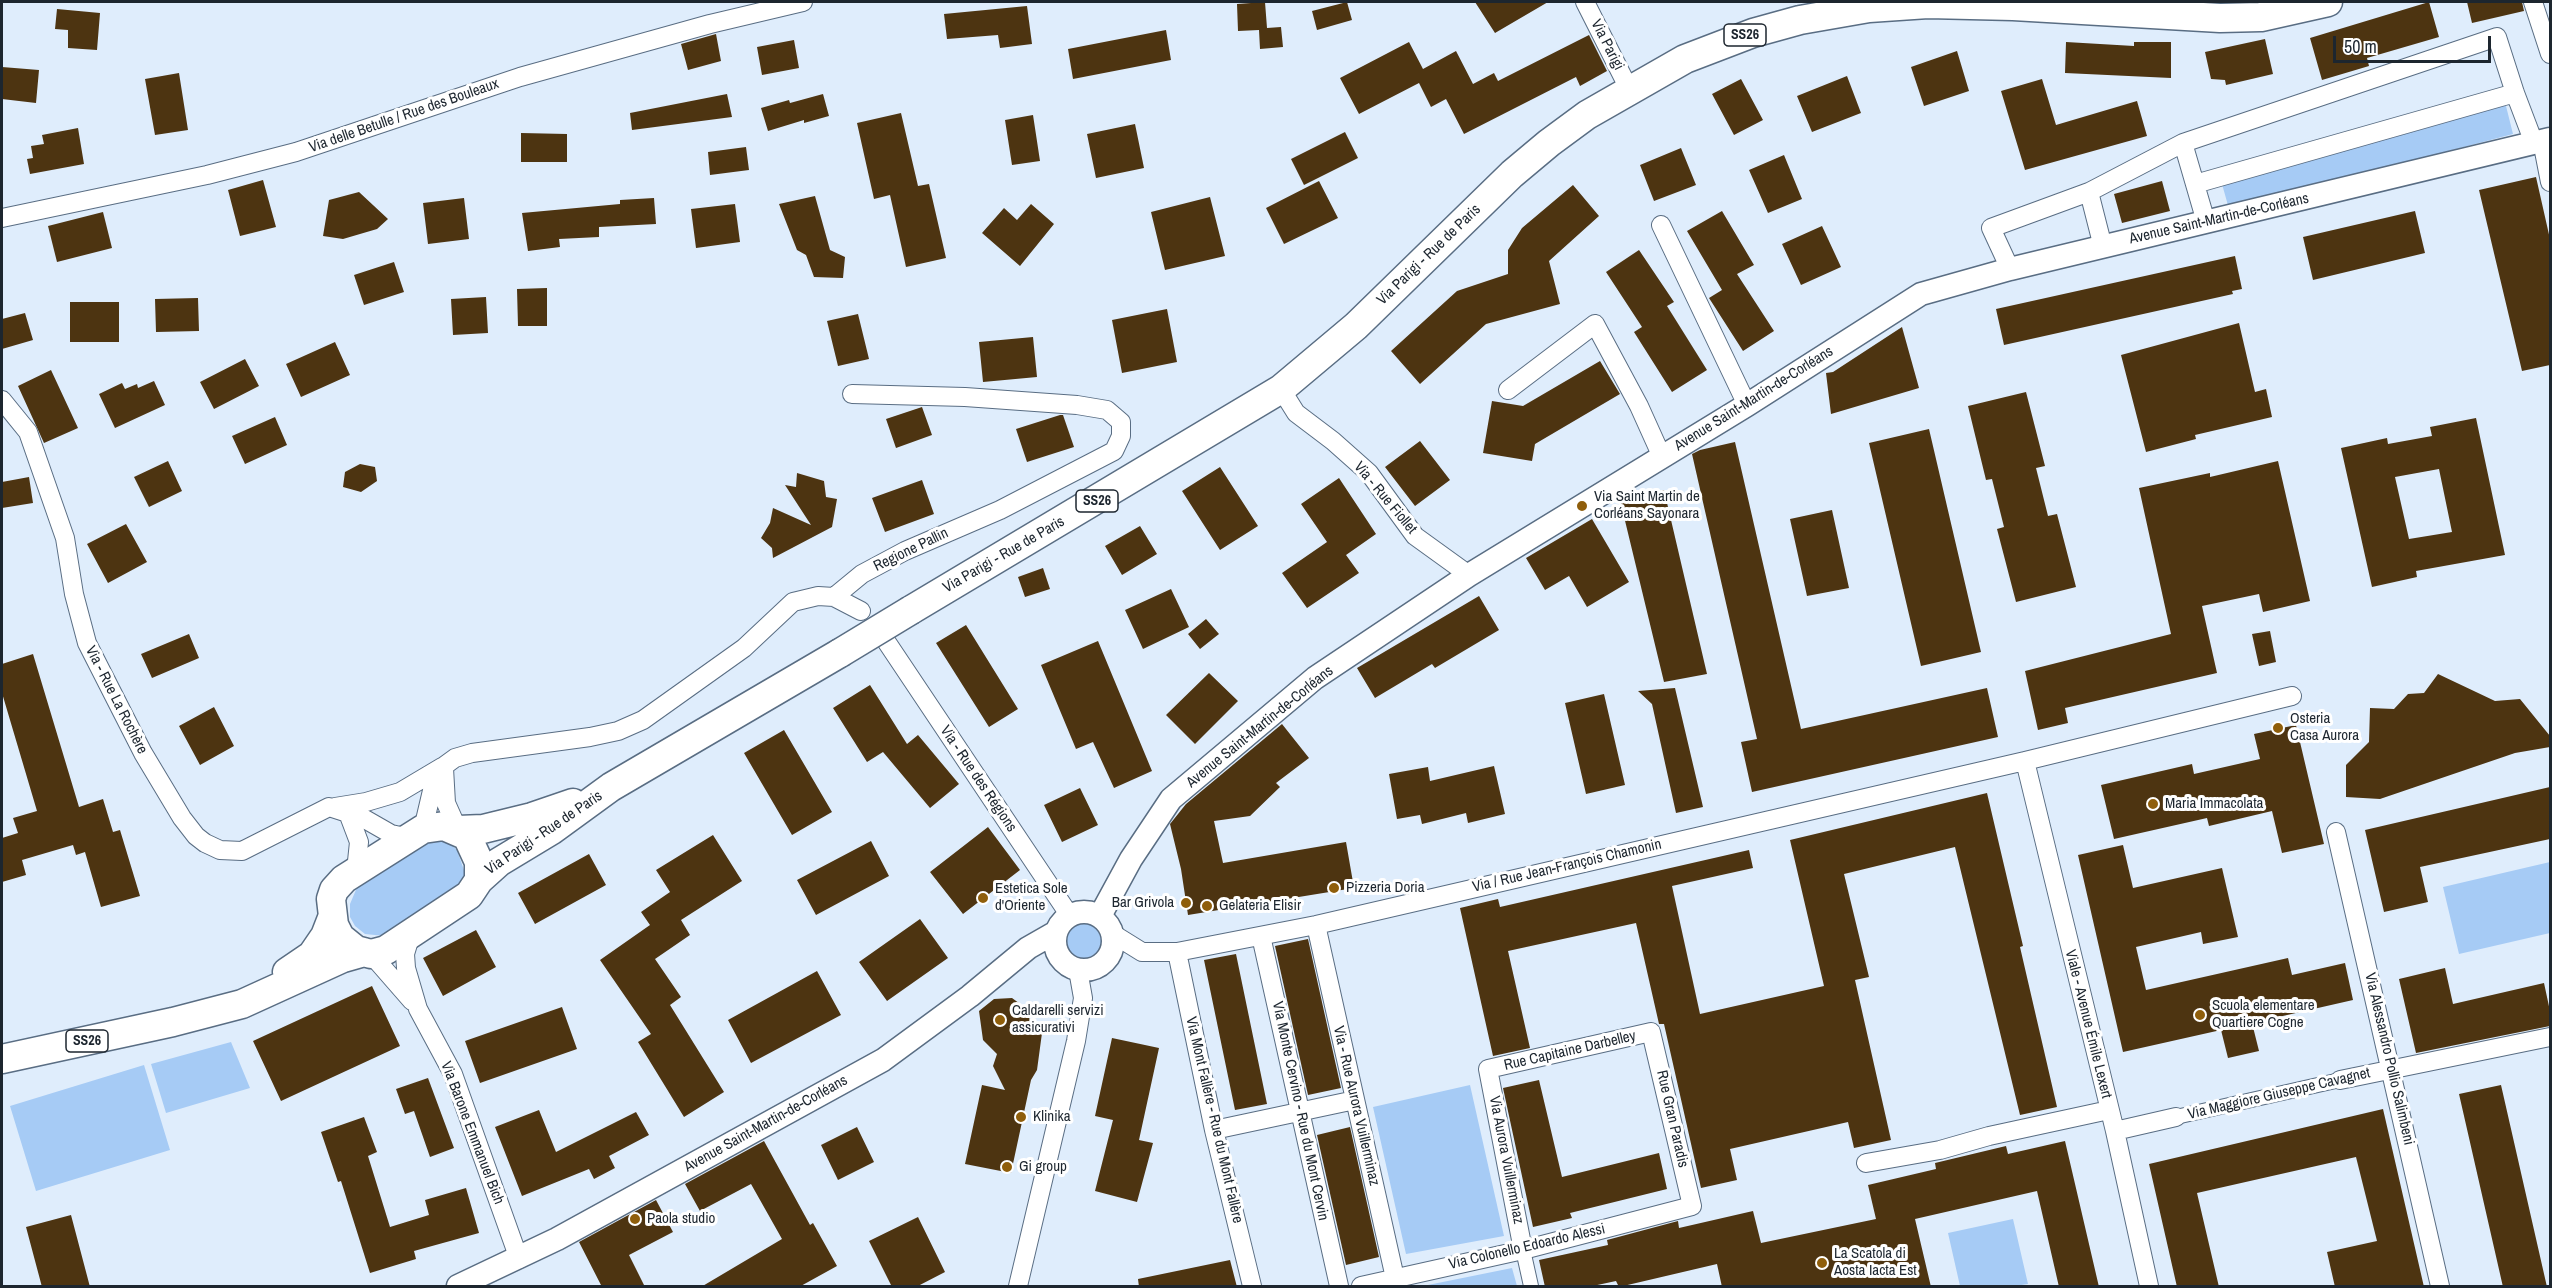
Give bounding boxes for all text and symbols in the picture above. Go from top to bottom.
street label: Via Parigi [1587,17,1627,73]
road number: SS26 [1724,24,1766,46]
scale bar [2336,24,2494,62]
text: 50 m [2344,34,2377,59]
street label: Via delle Betulle / Rue des Bouleaux [307,75,501,157]
street label: Avenue Saint-Martin-de-Corléans [2127,190,2311,248]
street label: Via Parigi - Rue de Paris [1373,201,1485,309]
street label: Avenue Saint-Martin-de-Corléans [1671,343,1837,455]
street label: Via - Rue Fiollet [1350,458,1420,538]
place label: Via Saint Martin de Corléans Sayonara [1594,488,1700,523]
road number: SS26 [1076,490,1118,512]
marker: Via Saint Martin de Corléans Sayonara [1575,499,1589,513]
street label: Via Parigi - Rue de Paris [940,513,1068,597]
street label: Regione Pallin [871,524,951,576]
street label: Via - Rue La Rochère [81,643,151,757]
street label: Avenue Saint-Martin-de-Corléans [1183,662,1337,792]
place label: Osteria Casa Aurora [2290,710,2359,745]
marker: Osteria Casa Aurora [2271,721,2285,735]
street label: Via - Rue des Régions [936,722,1020,836]
street label: Via Parigi - Rue de Paris [482,787,606,879]
place label: Maria Immacolata [2165,795,2263,813]
marker: Maria Immacolata [2146,797,2160,811]
street label: Via / Rue Jean-François Chamonin [1471,835,1663,897]
place label: Pizzeria Doria [1346,879,1425,897]
place label: Estetica Sole d'Oriente [995,880,1067,915]
marker: Pizzeria Doria [1327,881,1341,895]
marker: Estetica Sole d'Oriente [976,891,990,905]
place label: Bar Grivola [1112,894,1174,912]
marker: Bar Grivola [1179,896,1193,910]
place label: Gelateria Elisir [1219,897,1301,915]
marker: Gelateria Elisir [1200,899,1214,913]
street label: Viale - Avenue Émile Lexert [2061,948,2115,1100]
street label: Via Alessandro Pollio Salimbeni [2360,971,2418,1147]
place label: Scuola elementare Quartiere Cogne [2212,997,2315,1032]
street label: Via Monte Cervino - Rue du Mont Cervin [1268,1000,1332,1222]
place label: Caldarelli servizi assicurativi [1012,1002,1104,1037]
marker: Scuola elementare Quartiere Cogne [2193,1008,2207,1022]
marker: Caldarelli servizi assicurativi [993,1013,1007,1027]
street label: Via Mont Fallère - Rue du Mont Fallère [1181,1015,1247,1225]
street label: Via - Rue Aurora Vuillerminaz [1329,1024,1383,1188]
street label: Rue Capitaine Darbelley [1502,1027,1638,1075]
road number: SS26 [66,1030,108,1052]
street label: Via Barone Emmanuel Bich [436,1059,508,1207]
street label: Via Maggiore Giuseppe Cavagnet [2186,1064,2372,1124]
street label: Rue Gran Paradis [1652,1069,1692,1169]
street label: Avenue Saint-Martin-de-Corléans [681,1072,851,1176]
street label: Via Aurora Vuillerminaz [1485,1095,1527,1225]
place label: Klinika [1033,1108,1071,1126]
marker: Klinika [1014,1110,1028,1124]
place label: Gi group [1019,1158,1067,1176]
marker: Gi group [1000,1160,1014,1174]
place label: Paola studio [647,1210,715,1228]
marker: Paola studio [628,1212,642,1226]
street label: Via Colonello Edoardo Alessi [1447,1220,1607,1274]
place label: La Scatola di Aosta Iacta Est [1834,1245,1917,1280]
marker: La Scatola di Aosta Iacta Est [1815,1256,1829,1270]

